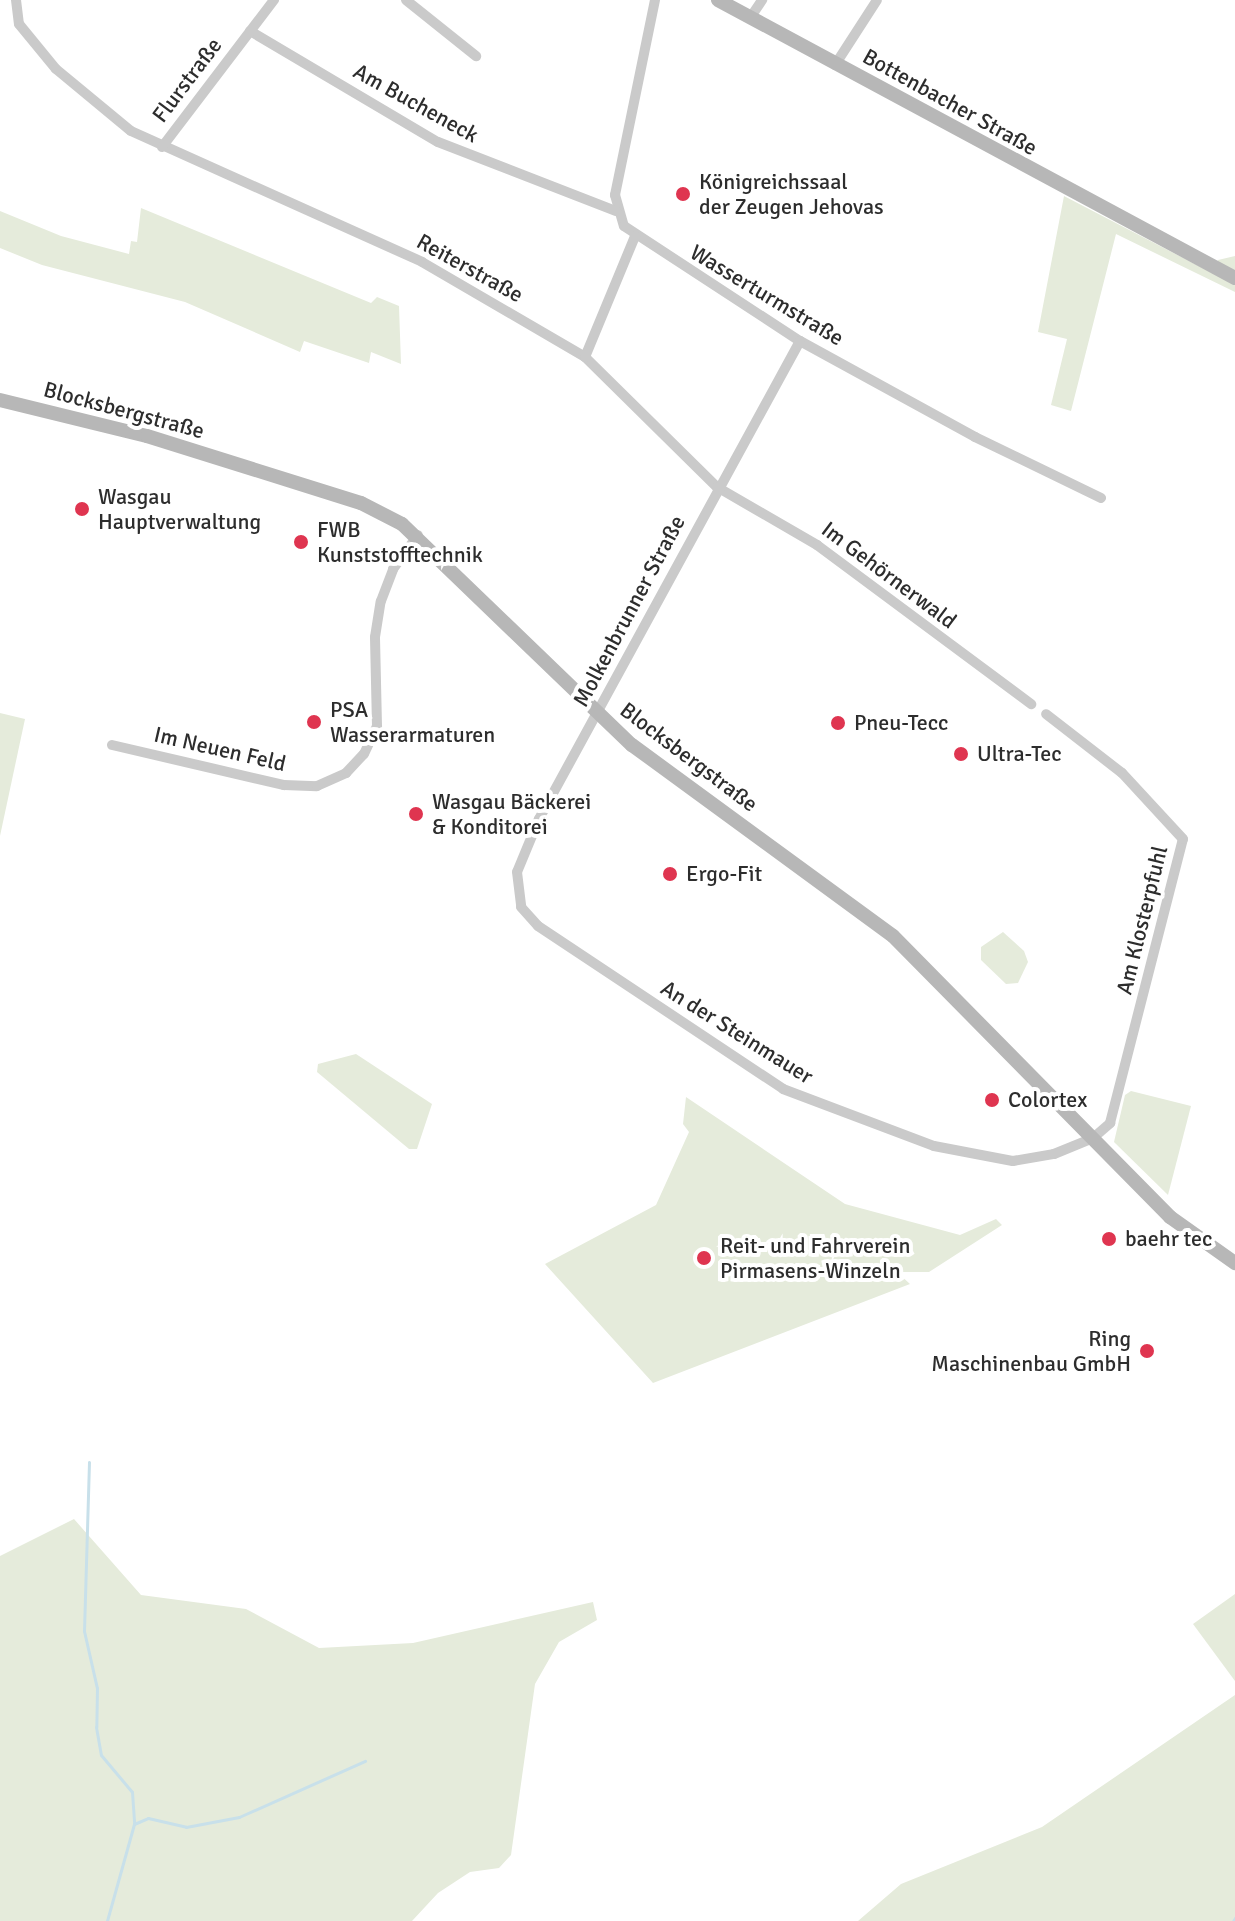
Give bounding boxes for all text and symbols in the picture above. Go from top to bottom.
street label: Flurstraße [147,33,227,127]
street label: Bottenbacher Straße [858,43,1042,161]
street label: Am Bucheneck [349,58,483,148]
place label: Königreichssaal der Zeugen Jehovas [699,168,884,220]
marker: Königreichssaal der Zeugen Jehovas [674,185,692,203]
street label: Reiterstraße [412,228,528,308]
street label: Wasserturmstraße [685,239,849,351]
street label: Blocksbergstraße [41,376,207,444]
place label: Wasgau Hauptverwaltung [98,483,261,534]
marker: Wasgau Hauptverwaltung [73,500,91,518]
street label: Molkenbrunner Straße [567,511,691,711]
place label: FWB Kunststofftechnik [317,516,483,568]
street label: Im Gehörnerwald [816,516,962,634]
marker: FWB Kunststofftechnik [292,533,310,551]
place label: PSA Wasserarmaturen [330,696,495,748]
street label: Blocksbergstraße [615,697,763,817]
place label: Pneu-Tecc [854,710,948,736]
marker: PSA Wasserarmaturen [305,713,323,731]
marker: Pneu-Tecc [829,714,847,732]
street label: Im Neuen Feld [152,721,288,777]
place label: Ultra-Tec [977,741,1062,767]
marker: Ultra-Tec [952,745,970,763]
place label: Wasgau Bäckerei & Konditorei [432,788,591,840]
marker: Wasgau Bäckerei & Konditorei [407,805,425,823]
street label: Am Klosterpfuhl [1111,843,1173,997]
place label: Ergo-Fit [686,861,762,887]
marker: Ergo-Fit [661,865,679,883]
street label: An der Steinmauer [656,975,818,1089]
place label: Colortex [1008,1087,1087,1113]
marker: Colortex [983,1091,1001,1109]
place label: baehr tec [1125,1226,1212,1252]
marker: baehr tec [1100,1230,1118,1248]
place label: Reit- und Fahrverein Pirmasens-Winzeln [720,1232,911,1284]
marker: Reit- und Fahrverein Pirmasens-Winzeln [695,1249,713,1267]
place label: Ring Maschinenbau GmbH [931,1325,1131,1376]
marker: Ring Maschinenbau GmbH [1138,1342,1156,1360]

